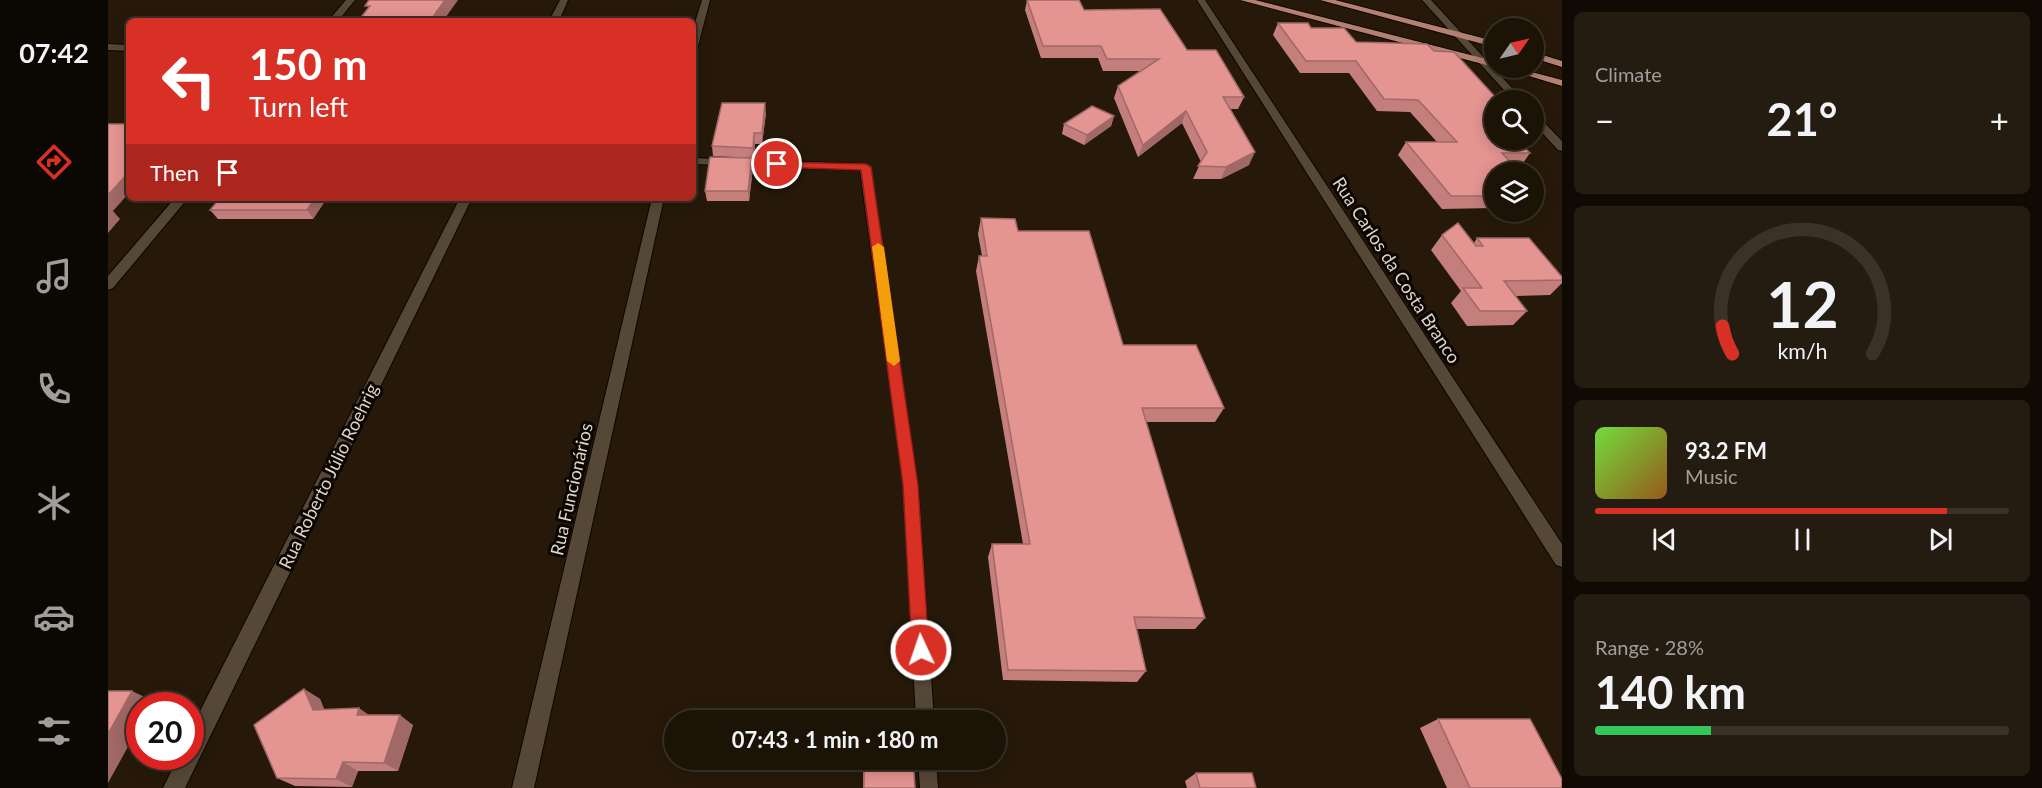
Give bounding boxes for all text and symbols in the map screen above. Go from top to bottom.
north arrow [1484,18,1544,78]
map controls [1484,18,1544,222]
text: 07:42 [19,36,89,69]
text: 150 m [249,39,367,89]
icon: left [150,42,228,120]
text: Climate [1595,62,1662,86]
text: Turn left [249,90,348,123]
button: search [1484,90,1544,150]
text: 21° [1767,92,1837,146]
text: − [1595,100,1614,140]
text: + [1990,100,2009,140]
pin [751,138,802,189]
icon: directions [33,141,75,183]
icon: arrive [760,147,793,180]
icon: arrive [211,156,244,189]
text: Then [150,159,199,186]
button: layers [1484,162,1544,222]
street label: Rua Carlos da Costa Branco [1328,173,1466,367]
icon: music [33,255,75,297]
text: 12 [1766,266,1838,341]
text: km/h [1777,338,1827,364]
icon: phone [33,368,75,410]
street label: Rua Roberto Júlio Roehrig [273,380,383,572]
street label: Rua Funcionários [545,421,597,557]
text: 93.2 FM [1685,437,1767,464]
text: Music [1685,464,1738,488]
icon: climate [33,482,75,524]
icon: previous [1648,523,1681,556]
icon: pause [1786,523,1819,556]
icon: next [1924,523,1957,556]
icon: car [33,596,75,638]
position arrow [889,618,953,682]
text: Range · 28% [1595,635,1704,659]
text: 140 km [1595,665,1746,719]
speed limit sign: 20 [126,692,204,770]
icon: filters [33,710,75,752]
text: 07:43 · 1 min · 180 m [732,726,938,753]

